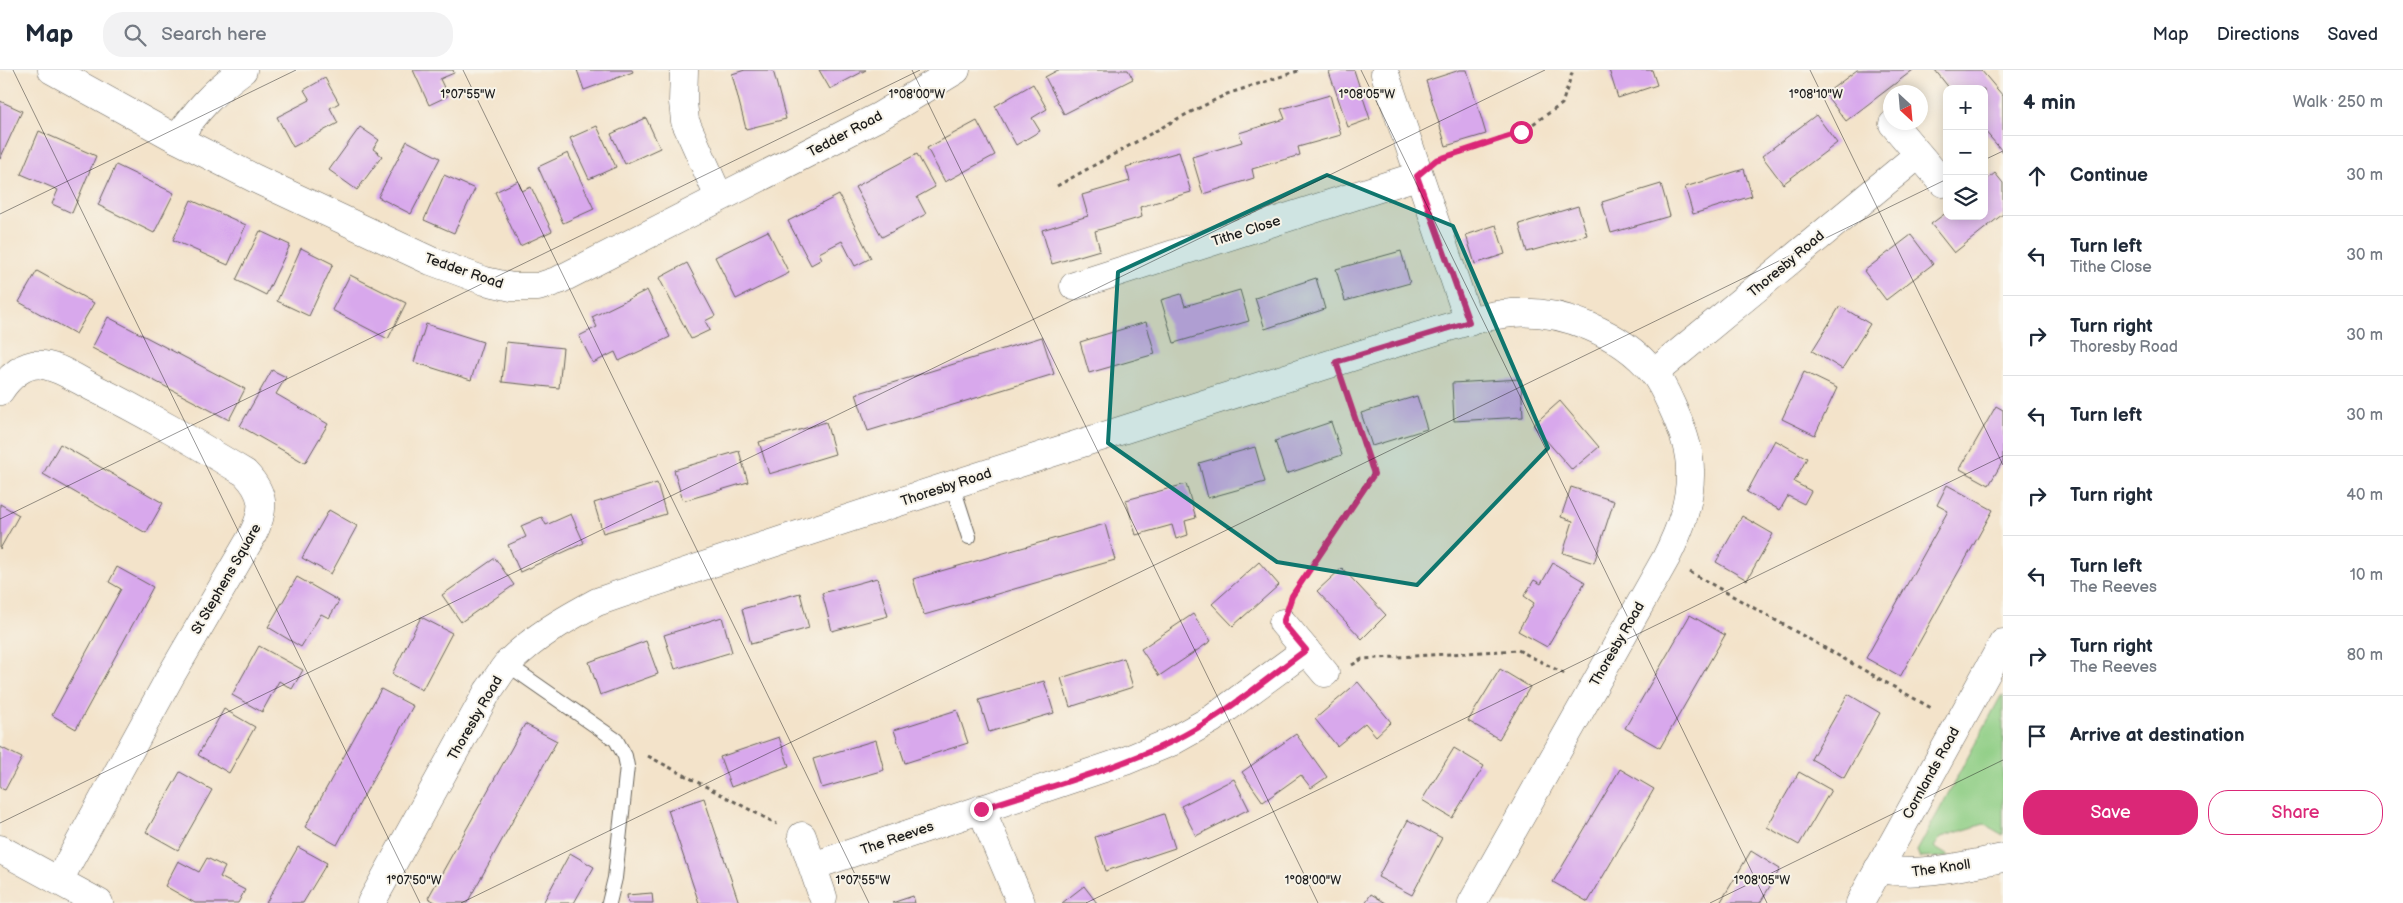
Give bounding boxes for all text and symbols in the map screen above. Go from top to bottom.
search box [103,12,453,57]
text: Map [25,20,73,49]
icon: search [121,21,149,49]
text: Search here [161,23,267,46]
text: Map [2153,24,2189,45]
text: Directions [2217,24,2299,45]
text: Saved [2327,24,2378,45]
north arrow [1883,85,1928,130]
map controls [1943,85,1988,220]
button: + [1943,85,1988,130]
text: 1°07'55"W [441,87,496,102]
text: 1°08'00"W [889,87,945,102]
text: 1°08'05"W [1339,87,1395,102]
text: 1°08'10"W [1789,87,1843,102]
text: 4 min [2023,90,2076,115]
text: Walk · 250 m [2293,93,2383,112]
street label: Tedder Road [805,107,885,161]
route start [1510,121,1533,144]
button: − [1943,130,1988,175]
icon: ahead [2023,162,2051,190]
text: Continue [2070,164,2148,187]
text: 30 m [2346,166,2383,185]
button: layers [1943,175,1988,220]
street label: Tithe Close [1209,212,1283,250]
street label: Thoresby Road [1744,227,1828,301]
text: Turn left [2070,235,2142,258]
icon: left [2023,242,2051,270]
text: 30 m [2346,246,2383,265]
street label: Tedder Road [422,250,506,292]
text: Tithe Close [2070,258,2152,277]
text: Turn right [2070,315,2153,338]
icon: right [2023,322,2051,350]
text: 30 m [2346,326,2383,345]
text: Thoresby Road [2070,338,2178,357]
icon: left [2023,402,2051,430]
text: Turn left [2070,404,2142,427]
text: 30 m [2346,406,2383,425]
street label: Thoresby Road [898,464,994,510]
icon: right [2023,482,2051,510]
text: Turn right [2070,484,2153,507]
text: 40 m [2346,486,2383,505]
street label: St Stephens Square [187,521,265,637]
text: Turn left [2070,555,2142,578]
icon: left [2023,562,2051,590]
text: 10 m [2350,566,2383,585]
text: The Reeves [2070,578,2157,597]
street label: Thoresby Road [1586,599,1648,689]
text: Turn right [2070,635,2153,658]
icon: right [2023,642,2051,670]
text: 80 m [2347,646,2383,665]
text: The Reeves [2070,658,2157,677]
street label: Thoresby Road [444,673,506,763]
icon: arrive [2023,722,2051,750]
street label: Cornlands Road [1899,724,1963,822]
text: Arrive at destination [2070,724,2245,747]
button: Save [2023,790,2198,835]
button: Share [2208,790,2383,835]
route end [970,798,993,821]
street label: The Reeves [858,818,936,858]
street label: The Knoll [1911,855,1971,881]
text: 1°07'50"W [386,873,442,888]
text: 1°07'55"W [836,873,891,888]
text: 1°08'00"W [1285,873,1341,888]
text: 1°08'05"W [1734,873,1790,888]

